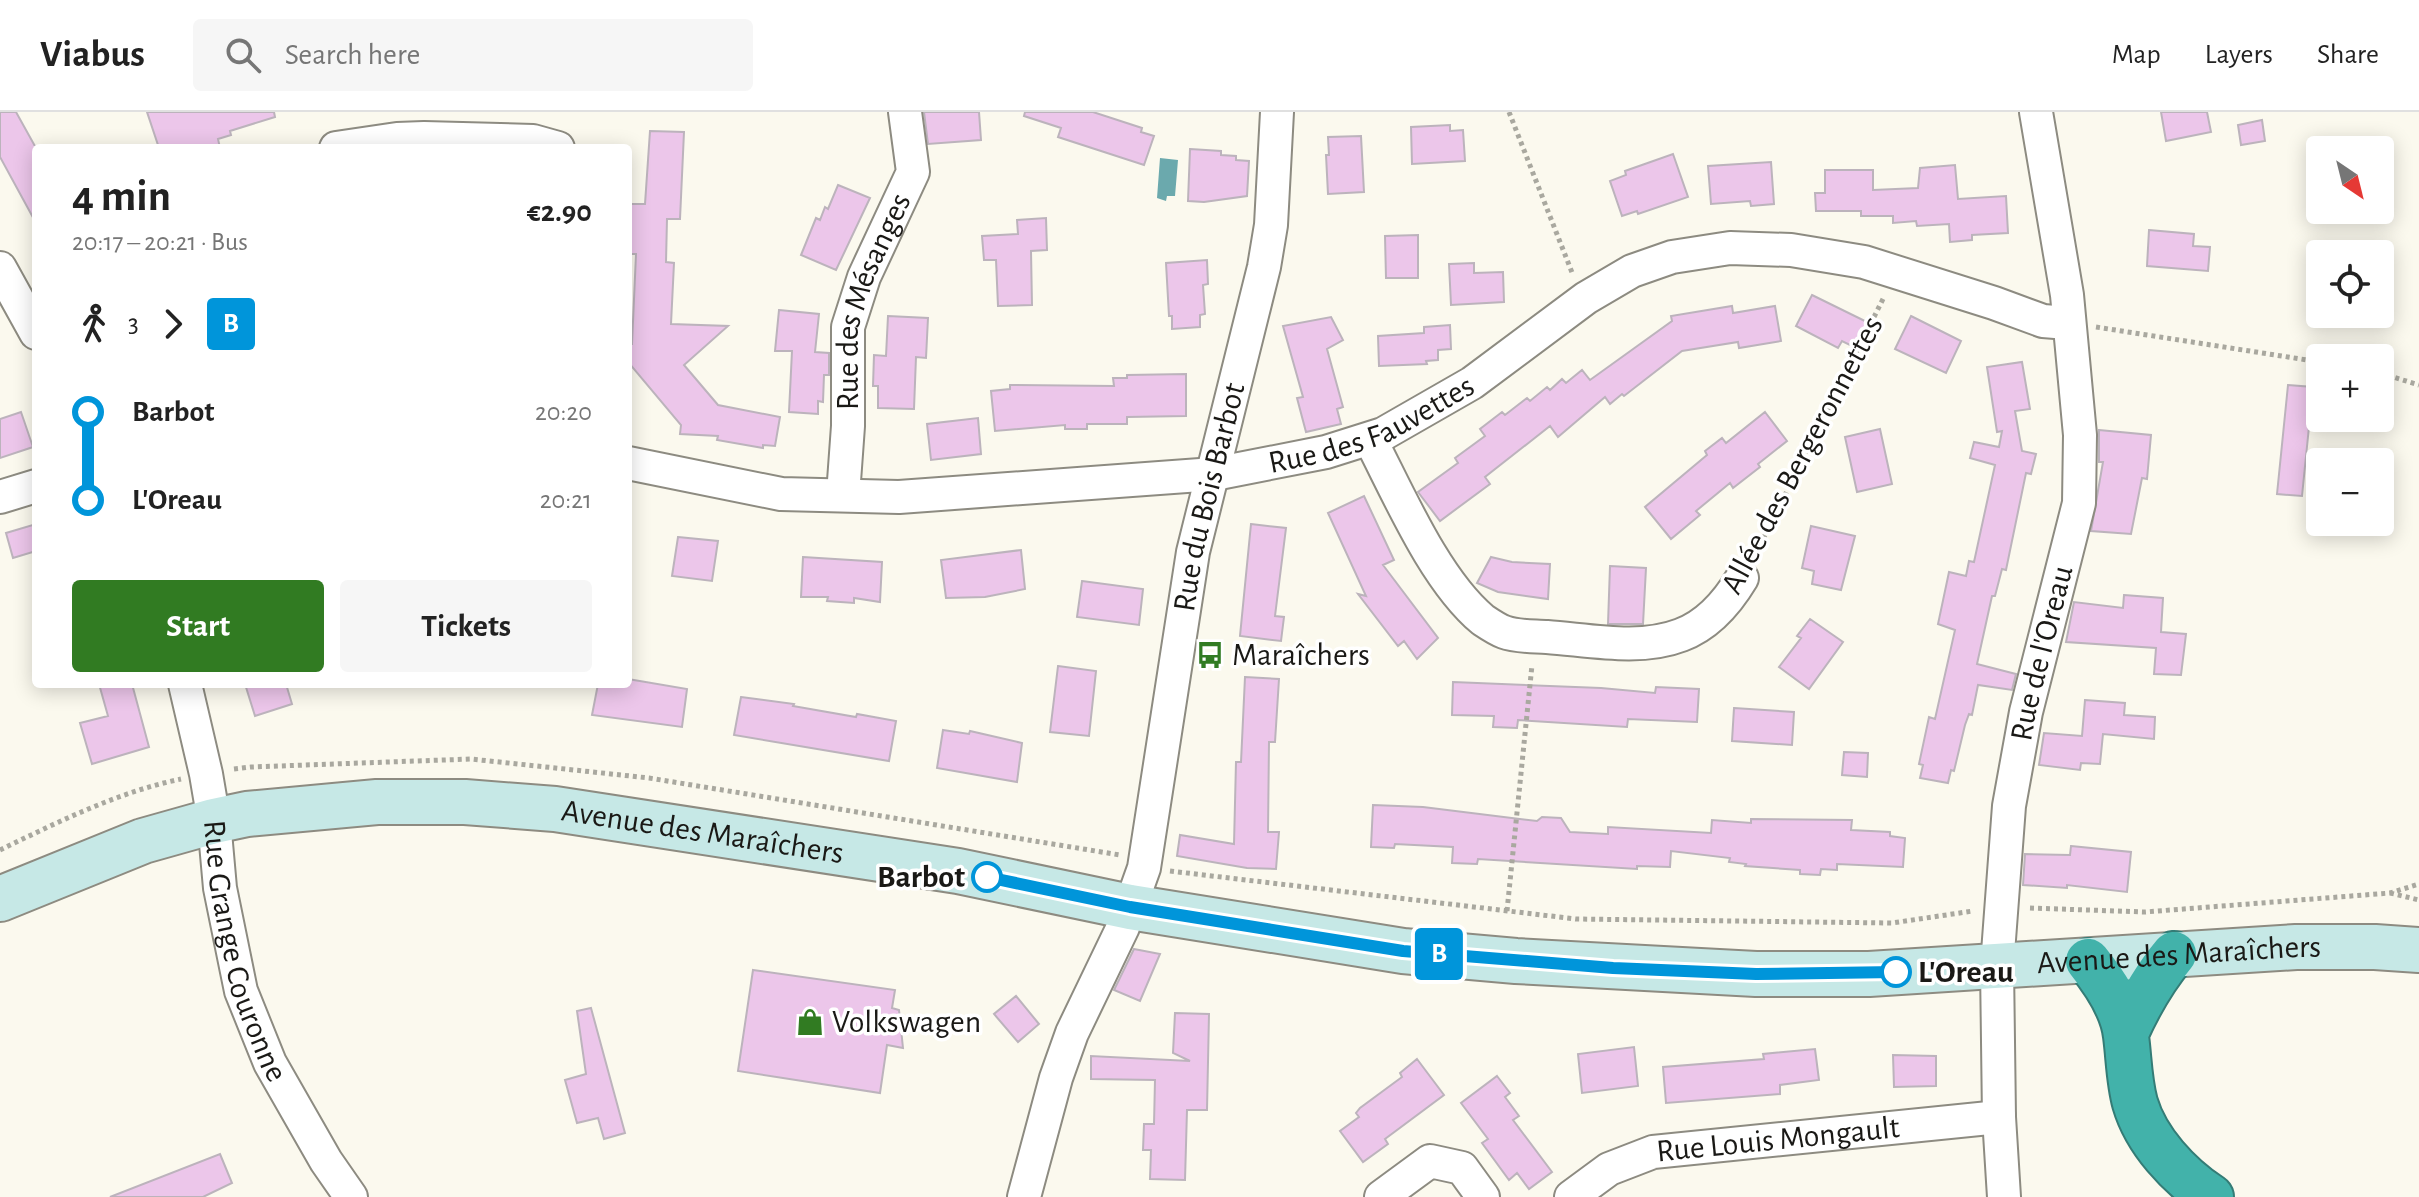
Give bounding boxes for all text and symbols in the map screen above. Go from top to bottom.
search box [193,19,753,91]
icon: search [221,33,265,77]
text: Viabus [40,36,145,74]
text: Search here [285,40,420,70]
text: Map [2112,41,2161,69]
text: Layers [2205,41,2273,69]
text: Share [2317,41,2379,69]
north arrow [2306,136,2394,224]
map controls [2306,136,2394,536]
text: 4 min [72,175,171,219]
street label: Rue des Mésanges [832,188,917,410]
text: €2.90 [527,197,592,227]
text: 20:17 – 20:21 · Bus [72,229,248,255]
button: locate [2306,240,2394,328]
icon: walk [72,302,116,346]
icon: forward [151,302,195,346]
text: B [223,310,239,338]
text: 3 [128,311,139,337]
street label: Allée des Bergeronnettes [1715,311,1889,599]
button: + [2306,344,2394,432]
street label: Rue des Fauvettes [1266,369,1480,479]
street label: Rue du Bois Barbot [1168,380,1251,614]
text: Barbot [132,397,214,427]
text: 20:20 [535,399,592,425]
button: − [2306,448,2394,536]
text: L'Oreau [132,485,222,515]
text: 20:21 [540,487,592,513]
street label: Rue de l'Oreau [2005,562,2079,743]
button: Start [72,580,324,672]
button: Tickets [340,580,592,672]
place label: Maraîchers [1232,639,1370,671]
bus stop icon: Maraîchers [1195,640,1225,670]
street label: Avenue des Maraîchers [559,794,846,869]
street label: Rue Grange Couronne [198,819,293,1087]
place label: Barbot [877,861,965,893]
marker: Barbot [972,862,1002,892]
line badge: B [1413,928,1465,980]
street label: Avenue des Maraîchers [2036,931,2321,979]
text: B [1431,940,1447,968]
place label: L'Oreau [1918,956,2014,988]
marker: L'Oreau [1881,957,1911,987]
place label: Volkswagen [832,1006,981,1038]
shop icon: Volkswagen [795,1007,825,1037]
street label: Rue Louis Mongault [1655,1111,1901,1168]

